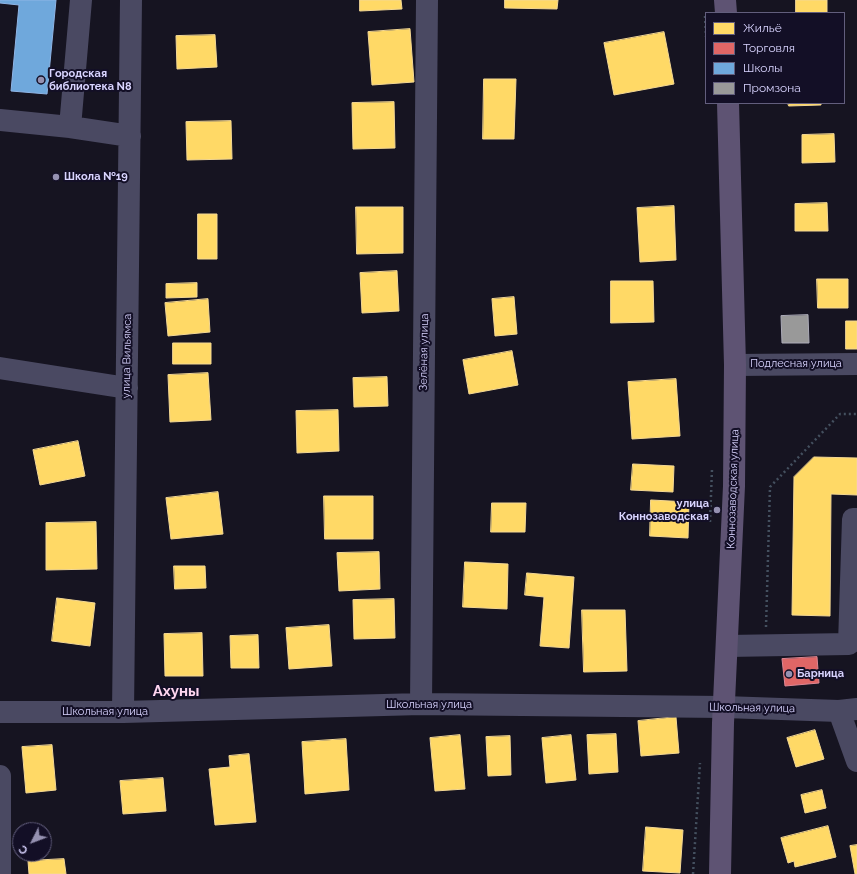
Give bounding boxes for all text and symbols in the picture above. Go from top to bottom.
legend [705,12,845,104]
text: Жильё [743,21,782,35]
text: Торговля [743,41,795,55]
text: Школы [743,61,782,75]
place label: Городская библиотека N8 [49,67,132,93]
marker: Городская библиотека N8 [36,75,46,85]
text: Промзона [743,81,801,95]
place label: Школа №19 [64,170,128,184]
marker: Школа №19 [51,172,61,182]
street label: улица Вильямса [120,313,134,399]
street label: Зелёная улица [417,313,431,391]
street label: Подлесная улица [750,357,842,371]
street label: Коннозаводская улица [724,429,742,549]
place label: улица Коннозаводская [619,497,709,523]
marker: улица Коннозаводская [712,505,722,515]
place label: Барница [797,667,844,681]
marker: Барница [784,669,794,679]
district label: Ахуны [153,682,199,700]
street label: Школьная улица [386,698,472,712]
street label: Школьная улица [709,701,795,715]
street label: Школьная улица [62,705,148,719]
north arrow [12,822,52,862]
text: С [16,843,31,857]

